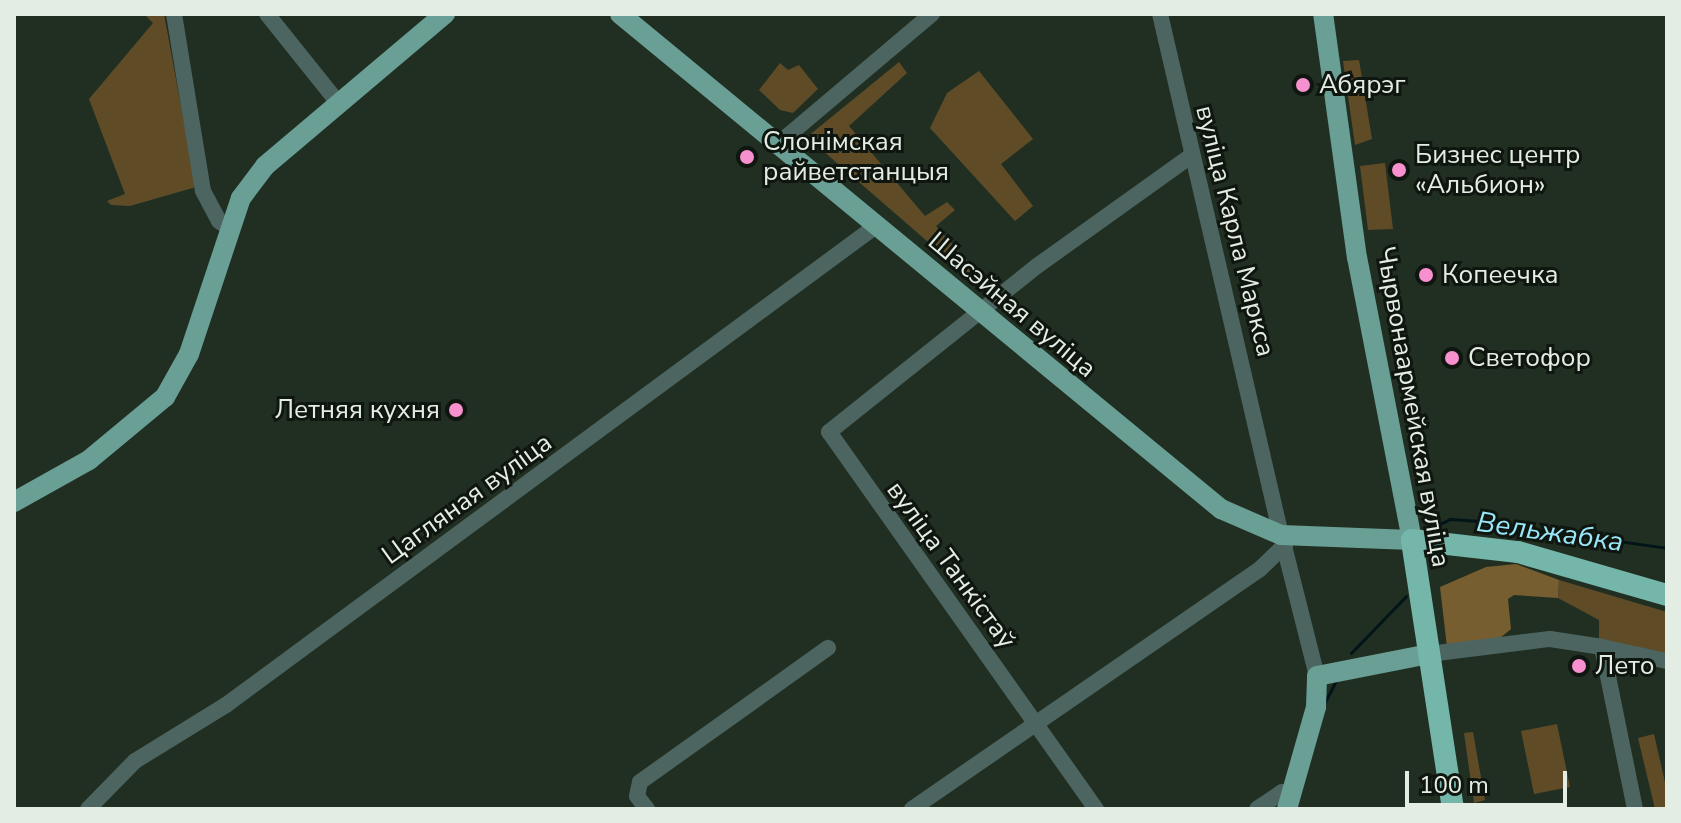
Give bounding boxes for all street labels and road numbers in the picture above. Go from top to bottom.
street label: вуліца Карла Маркса [1189,102,1281,360]
street label: Шасэйная вуліца [922,226,1102,384]
street label: Чырвонаармейская вуліца [1369,244,1457,570]
street label: Цагляная вуліца [376,427,558,571]
street label: вуліца Танкістаў [880,475,1022,655]

